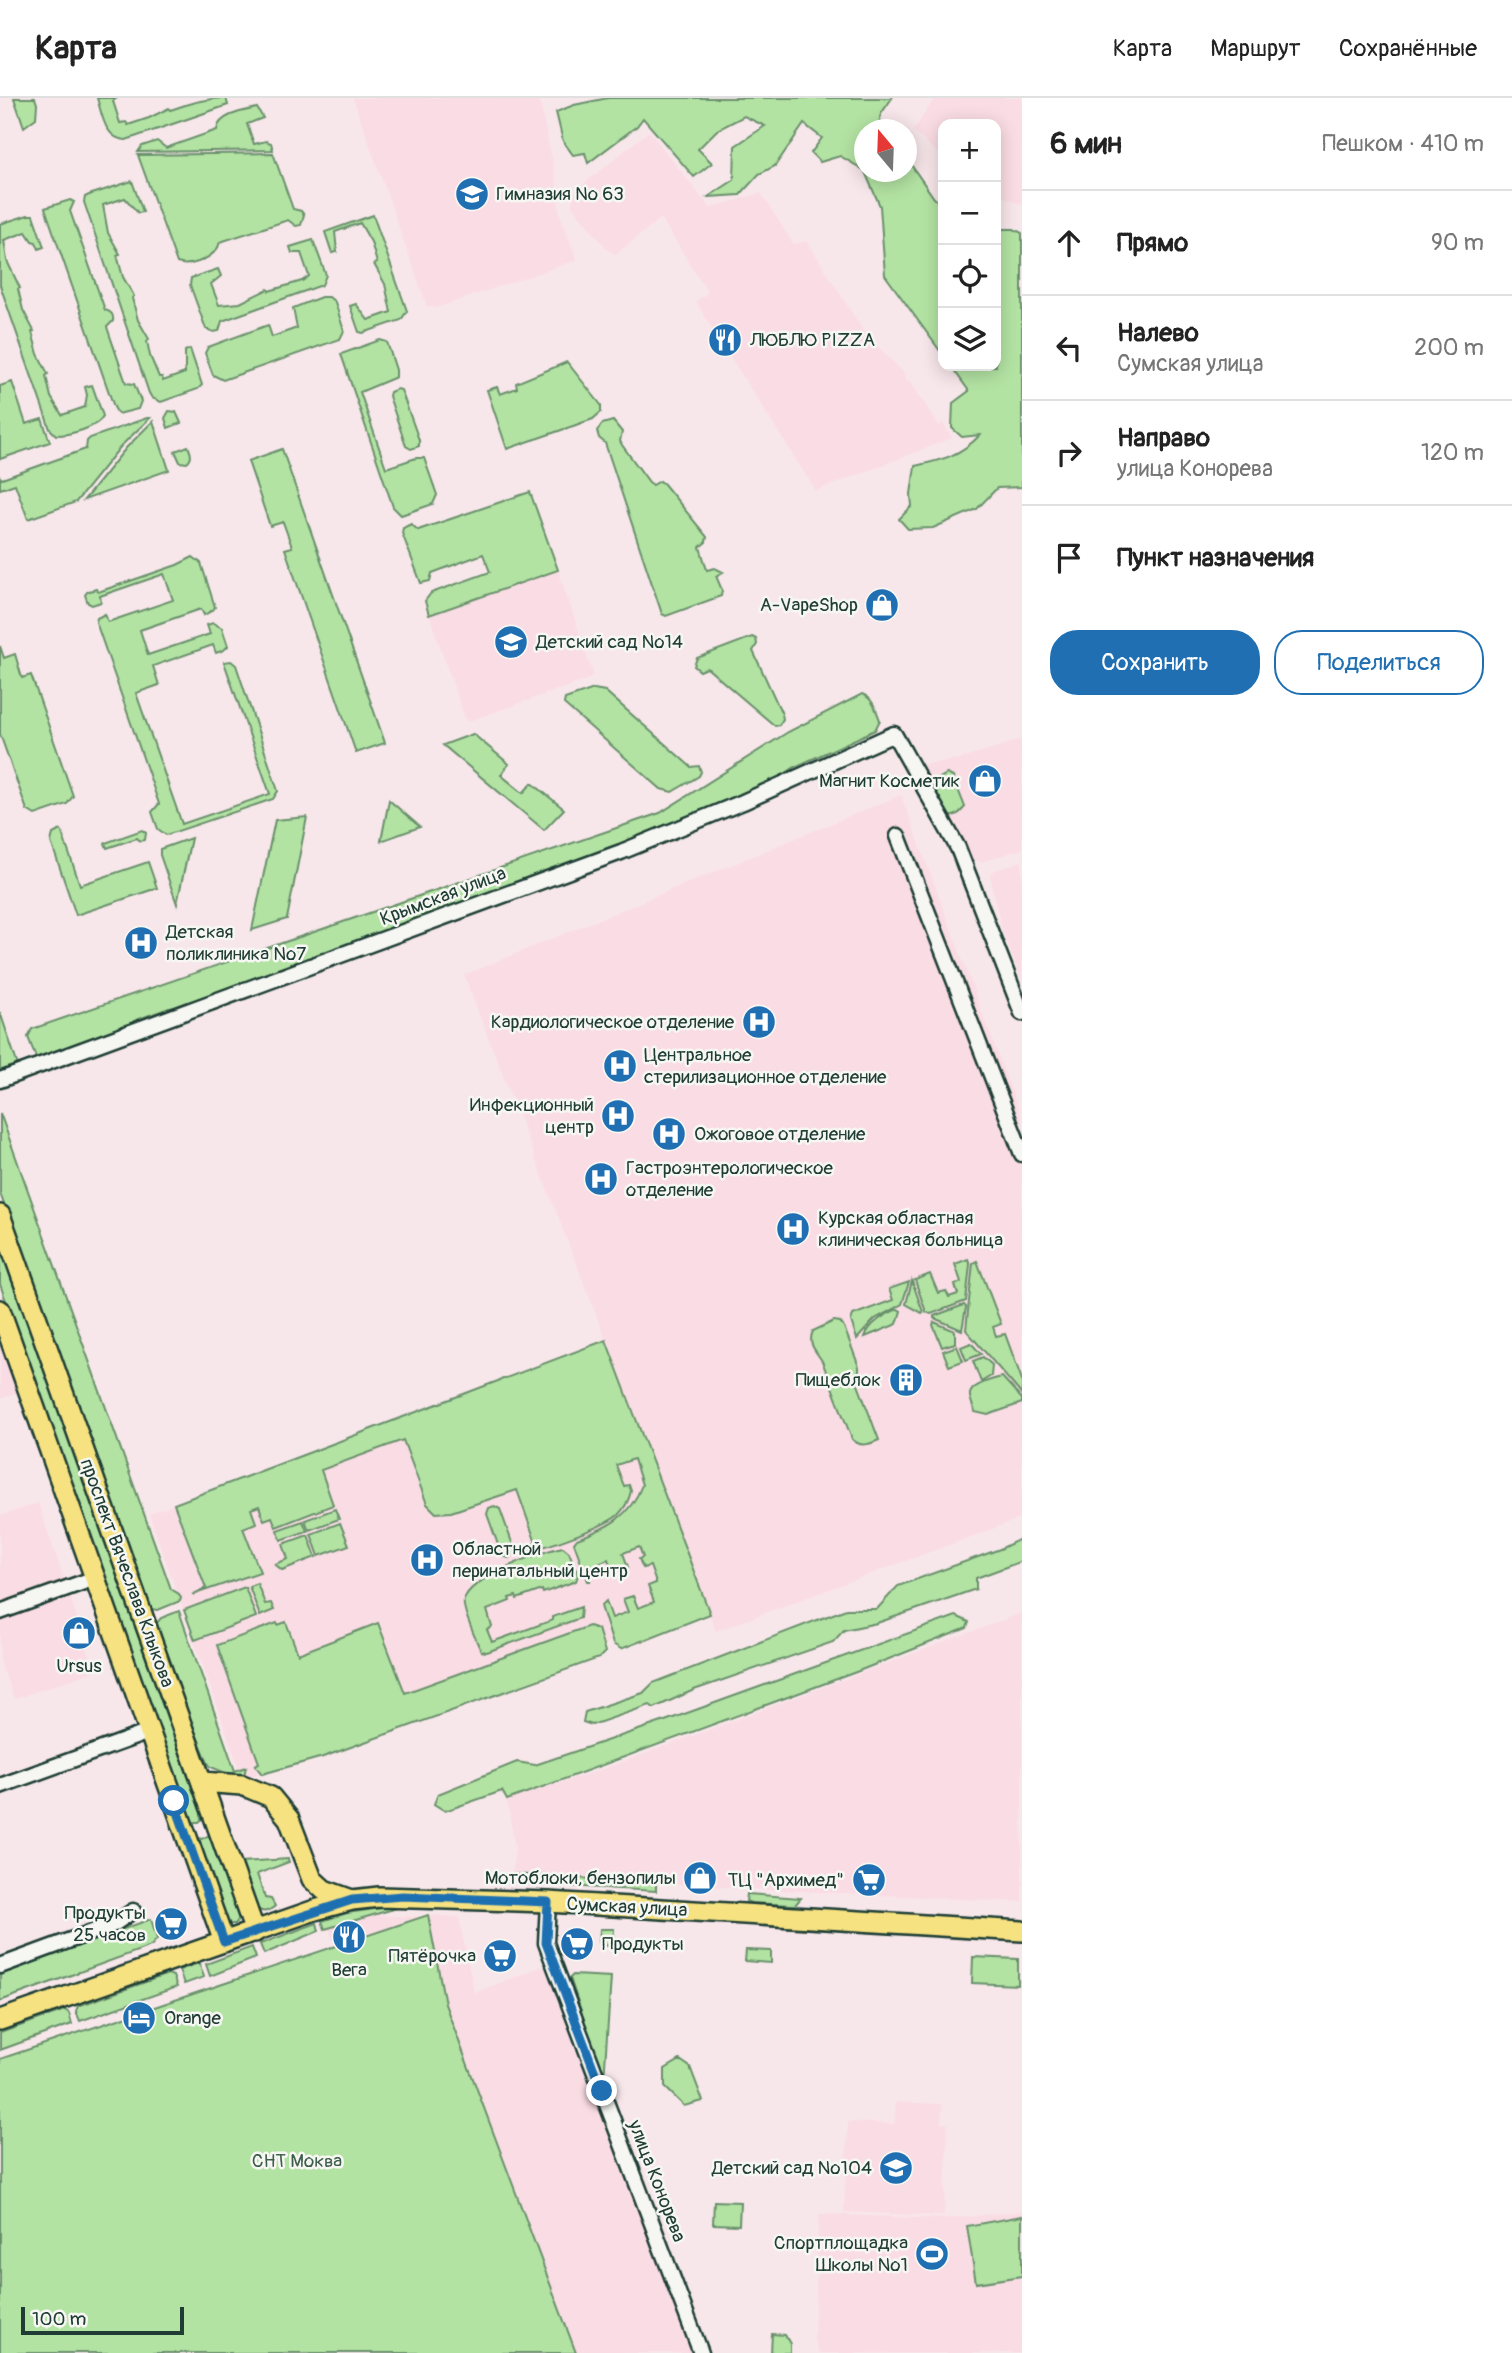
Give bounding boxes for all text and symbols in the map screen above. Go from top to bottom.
text: Карта [35,28,117,69]
text: Карта [1113,34,1172,63]
text: Маршрут [1210,34,1301,63]
text: Сохранённые [1339,34,1477,63]
north arrow [854,119,917,182]
map controls [938,119,1001,371]
button: + [938,119,1001,182]
text: 6 мин [1050,125,1122,162]
text: Пешком · 410 m [1322,129,1484,158]
school or university icon: Гимназия № 63 [453,175,491,213]
place label: Гимназия № 63 [496,182,624,206]
button: − [938,182,1001,245]
icon: ahead [1050,224,1088,262]
text: Прямо [1117,227,1188,259]
text: 90 m [1431,228,1484,257]
button: locate [938,245,1001,308]
button: layers [938,308,1001,371]
text: Налево [1117,317,1199,349]
restaurant icon: ЛЮБЛЮ PIZZA [706,321,744,359]
place label: ЛЮБЛЮ PIZZA [749,328,875,352]
icon: left [1050,329,1088,367]
text: 200 m [1414,333,1484,362]
text: Сумская улица [1117,349,1264,378]
text: Направо [1117,422,1210,454]
icon: right [1050,434,1088,472]
text: 120 m [1421,438,1484,467]
text: улица Конорева [1117,454,1273,483]
icon: arrive [1050,539,1088,577]
text: Пункт назначения [1117,542,1314,574]
shop icon: A-VapeShop [863,586,901,624]
place label: A-VapeShop [760,593,858,617]
school or university icon: Детский сад №14 [492,623,530,661]
place label: Детский сад №14 [535,630,683,654]
button: Сохранить [1050,630,1260,695]
button: Поделиться [1274,630,1484,695]
shop icon: Магнит Косметик [966,762,1004,800]
place label: Магнит Косметик [819,769,960,793]
street label: Крымская улица [376,861,510,931]
place label: Детская поликлиника №7 [165,920,306,966]
hospital icon: Детская поликлиника №7 [122,924,160,962]
hospital icon: Кардиологическое отделение [740,1003,778,1041]
place label: Кардиологическое отделение [491,1010,735,1034]
place label: Центральное стерилизационное отделение [644,1043,887,1089]
hospital icon: Центральное стерилизационное отделение [601,1047,639,1085]
place label: Инфекционный центр [470,1093,594,1139]
hospital icon: Инфекционный центр [599,1097,637,1135]
hospital icon: Ожоговое отделение [650,1115,688,1153]
place label: Ожоговое отделение [694,1122,866,1146]
place label: Гастроэнтерологическое отделение [626,1156,833,1202]
hospital icon: Гастроэнтерологическое отделение [582,1160,620,1198]
place label: Курская областная клиническая больница [818,1206,1003,1252]
hospital icon: Курская областная клиническая больница [774,1210,812,1248]
building icon: Пищеблок [887,1361,925,1399]
place label: Пищеблок [796,1368,881,1392]
street label: проспект Вячеслава Клыкова [74,1455,180,1691]
place label: Областной перинатальный центр [452,1537,628,1583]
hospital icon: Областной перинатальный центр [408,1541,446,1579]
shop icon: Ursus [60,1614,98,1652]
place label: Ursus [56,1654,102,1678]
route start [158,1785,189,1816]
shop icon: Мотоблоки, бензопилы [681,1859,719,1897]
supermarket icon: ТЦ "Архимед" [850,1861,888,1899]
place label: Мотоблоки, бензопилы [485,1866,676,1890]
place label: ТЦ "Архимед" [728,1868,844,1892]
street label: Сумская улица [566,1892,688,1922]
place label: Продукты 25 часов [64,1901,146,1947]
supermarket icon: Продукты 25 часов [152,1905,190,1943]
restaurant icon: Вега [330,1918,368,1956]
supermarket icon: Продукты [558,1925,596,1963]
place label: Продукты [602,1932,684,1956]
supermarket icon: Пятёрочка [481,1937,519,1975]
place label: Пятёрочка [388,1944,476,1968]
place label: Вега [331,1958,367,1982]
hotel icon: Orange [120,1999,158,2037]
place label: Orange [164,2006,221,2030]
route end [586,2075,617,2106]
street label: улица Конорева [622,2116,691,2246]
park label: СНТ Моква [252,2149,342,2173]
school or university icon: Детский сад №104 [877,2149,915,2187]
place label: Детский сад №104 [711,2156,872,2180]
place label: Спортплощадка Школы №1 [774,2231,908,2277]
sports icon: Спортплощадка Школы №1 [913,2235,951,2273]
scale bar [21,2304,184,2336]
text: 100 m [32,2307,86,2331]

